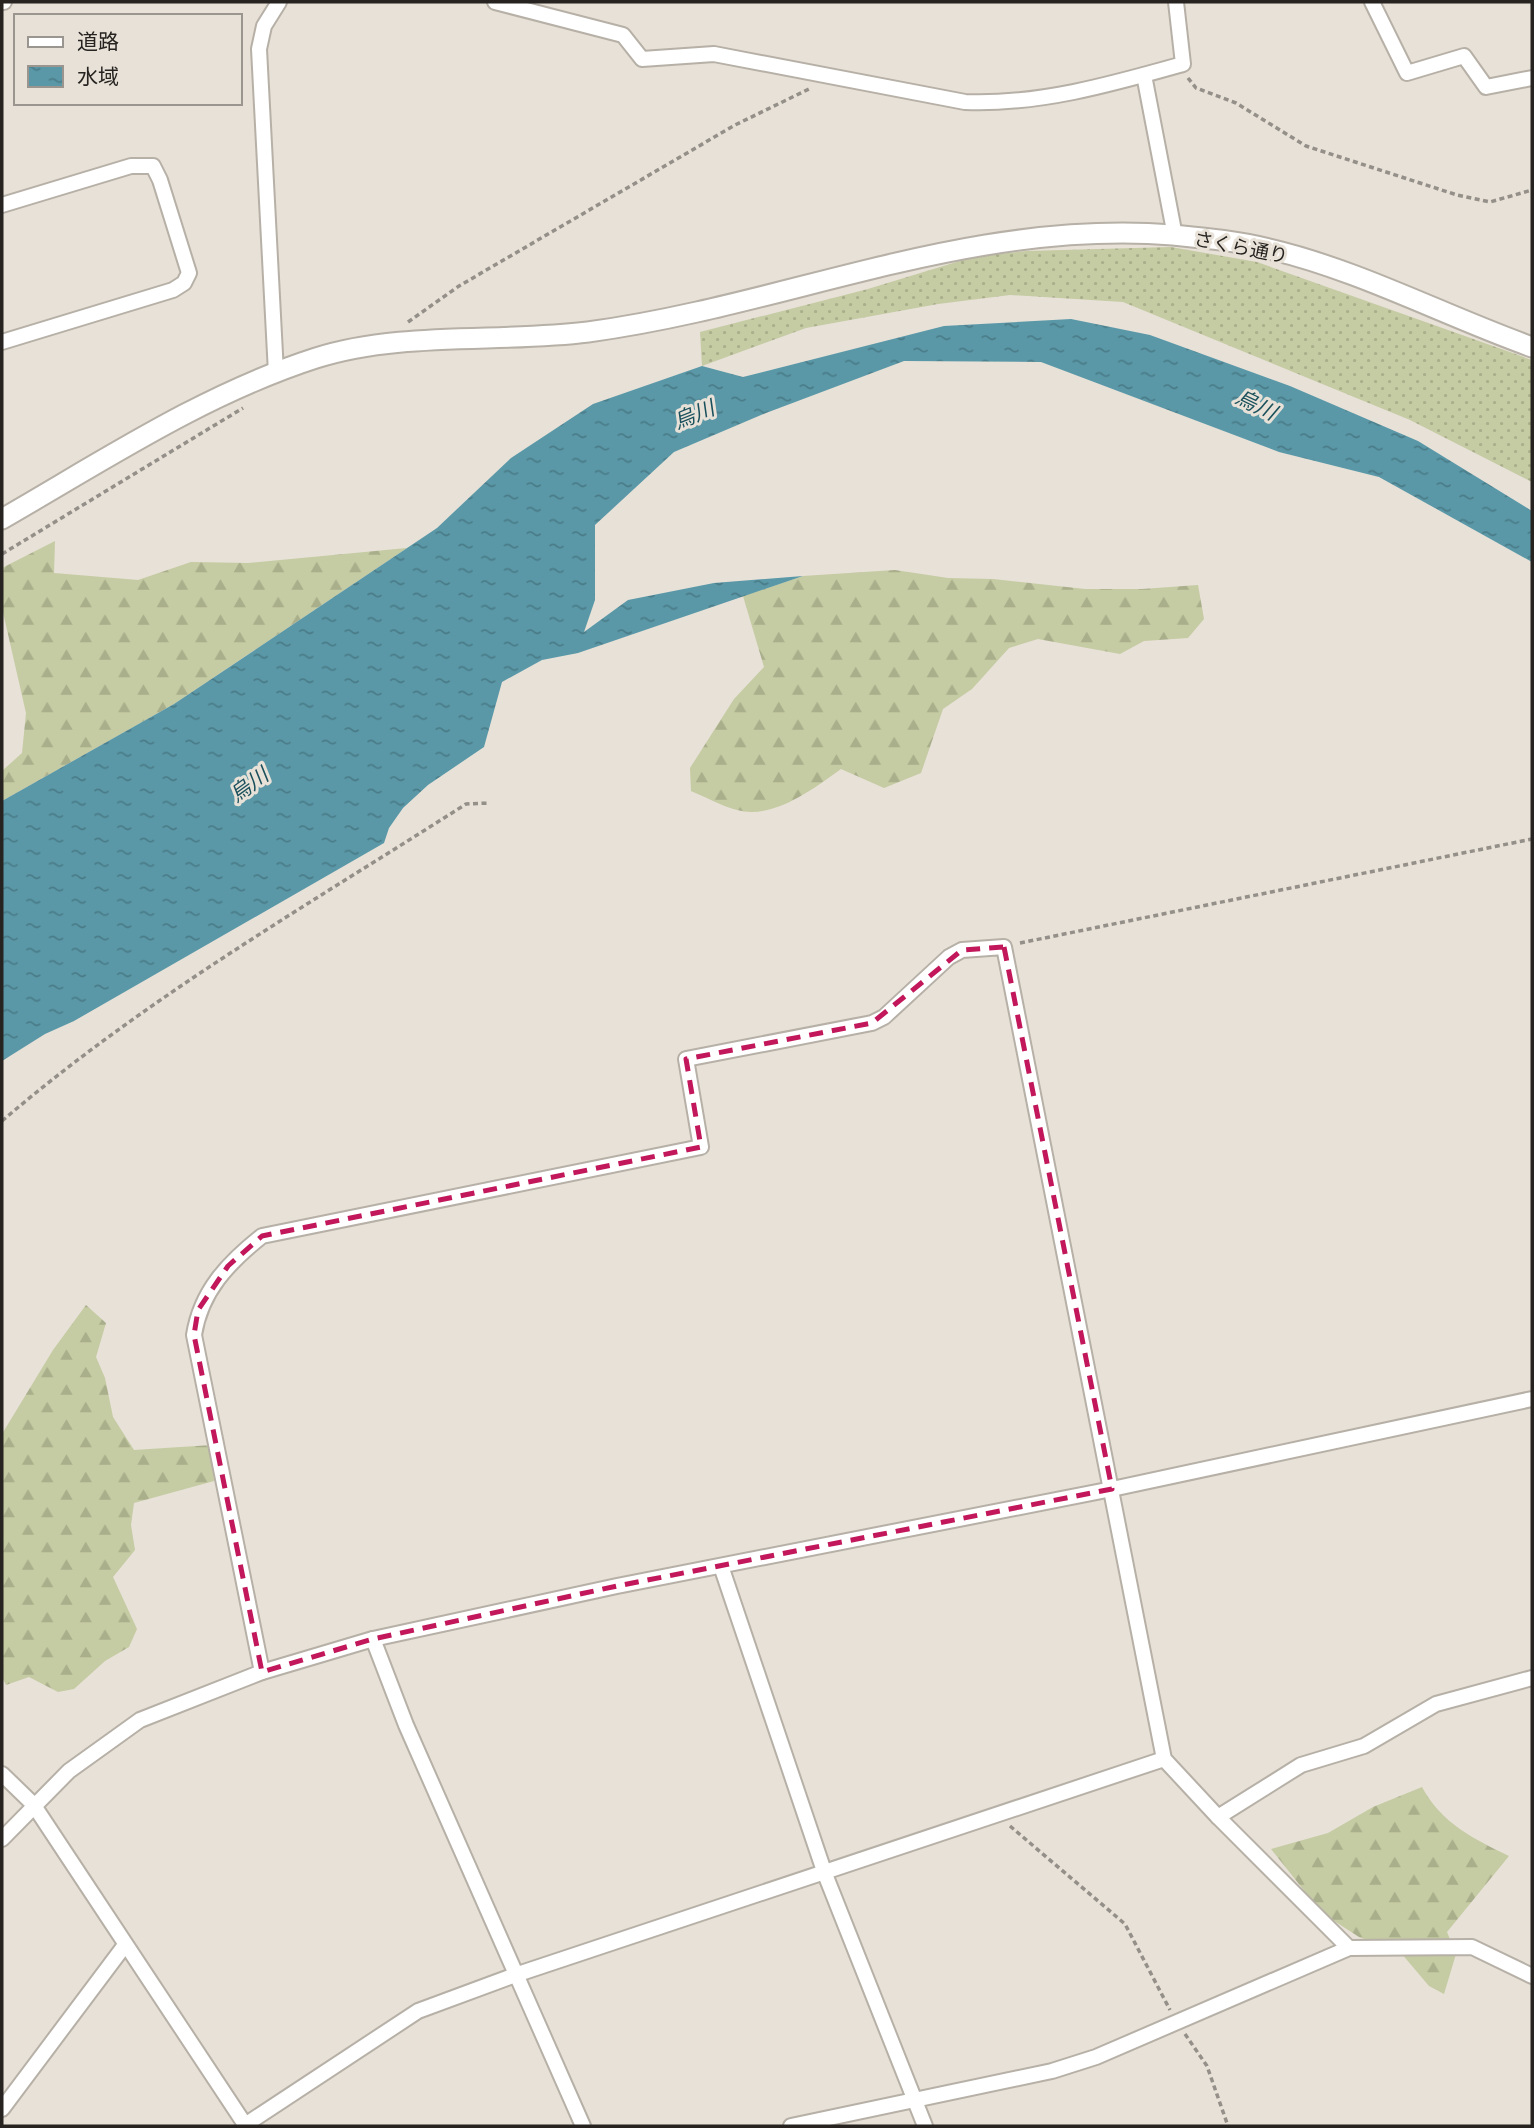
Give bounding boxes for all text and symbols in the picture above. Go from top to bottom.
legend [14,14,242,105]
text: 道路 [77,29,119,55]
text: 水域 [77,64,119,90]
street label: さくら通り [1192,227,1290,268]
water label: 烏川 [1231,384,1282,427]
water label: 烏川 [670,394,720,435]
water label: 烏川 [224,761,275,808]

